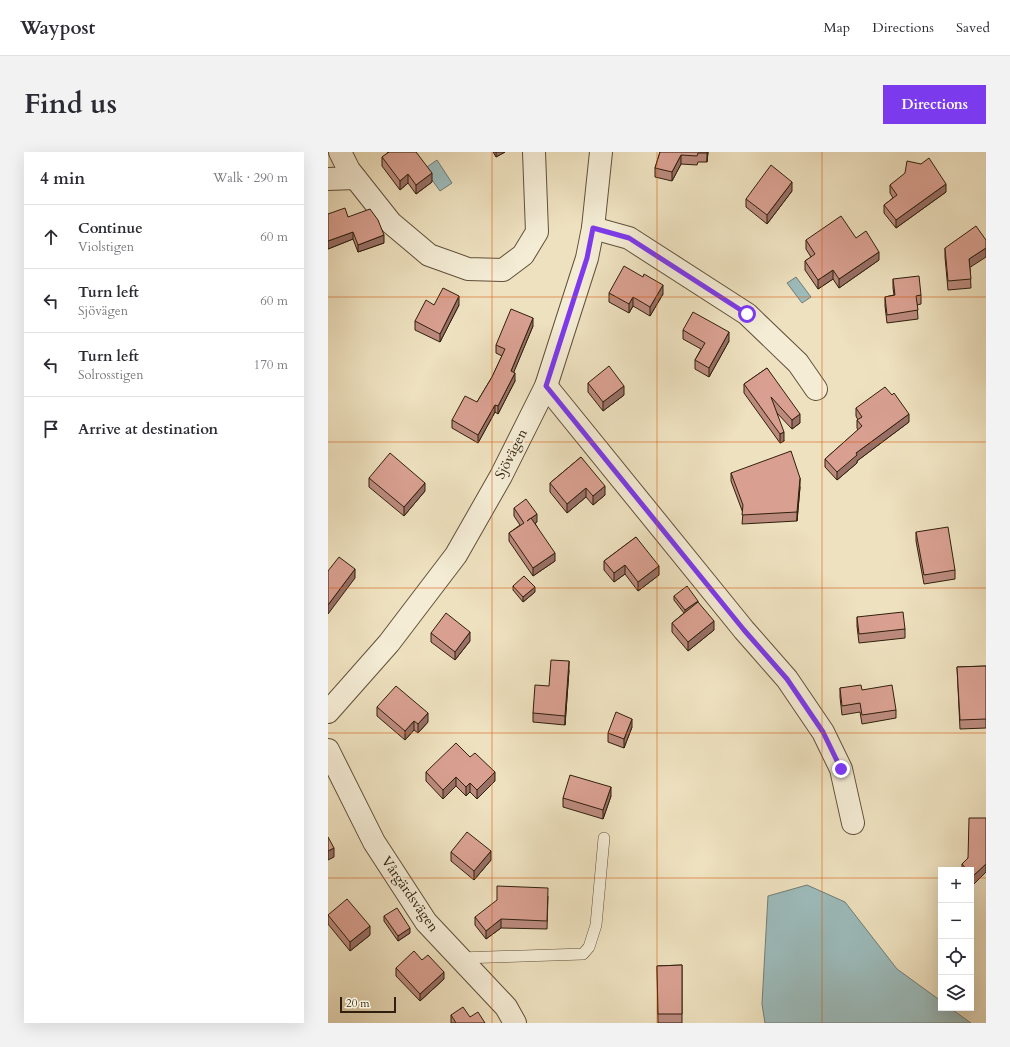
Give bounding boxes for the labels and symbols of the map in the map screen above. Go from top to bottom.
route start [738,305,756,323]
street label: Sjövägen [490,426,532,482]
route end [832,760,850,778]
street label: Vårgärdsvägen [377,852,443,936]
scale bar [340,995,396,1014]

